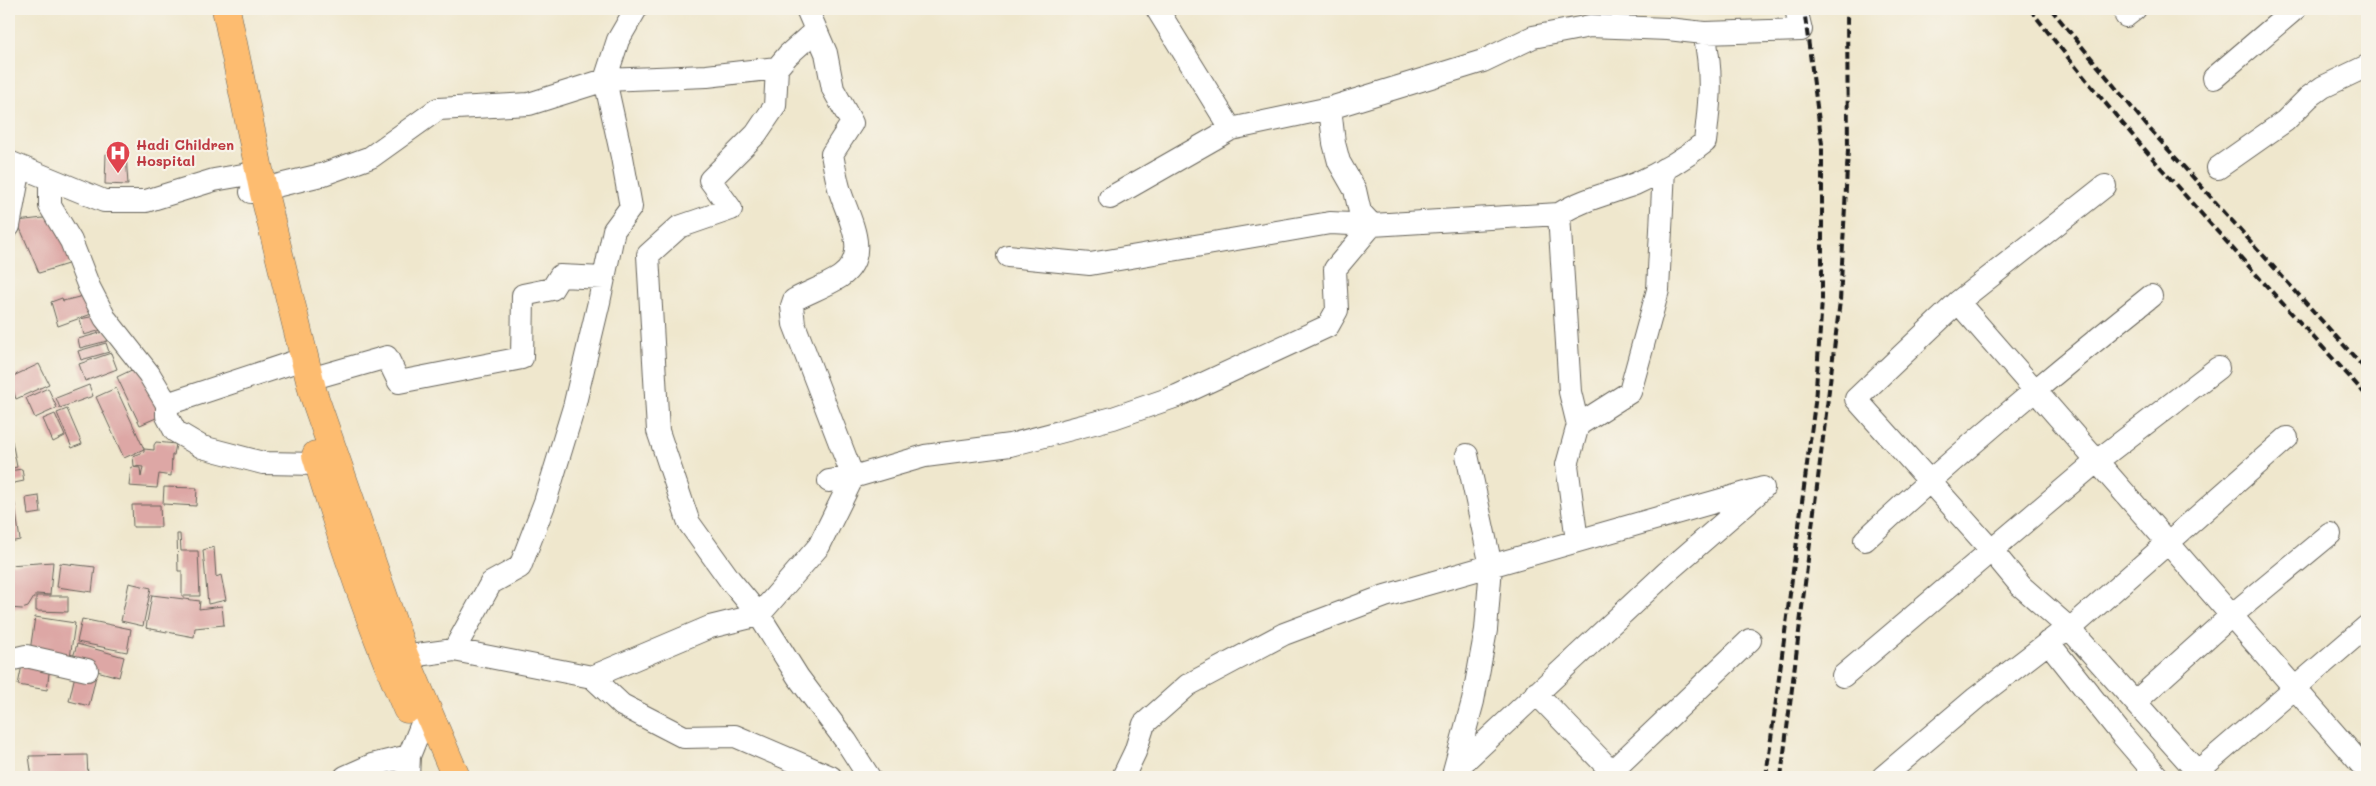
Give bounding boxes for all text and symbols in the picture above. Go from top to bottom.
place label: Hadi Children Hospital [136,135,234,170]
hospital icon: Hadi Children Hospital [105,140,131,174]

